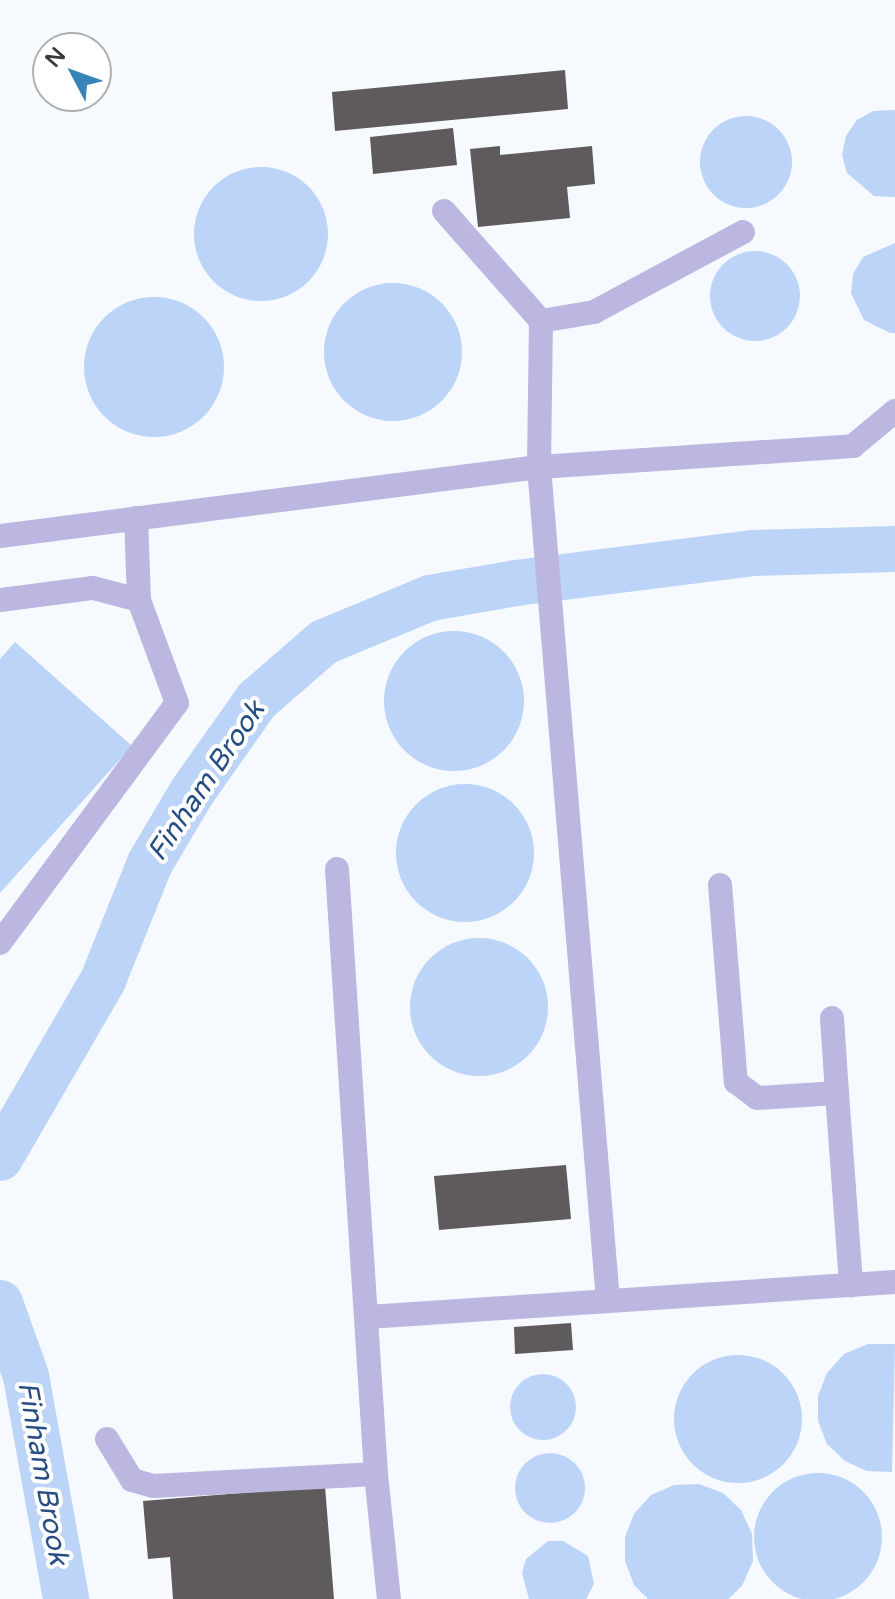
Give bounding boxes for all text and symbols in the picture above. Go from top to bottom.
north arrow [32,32,112,112]
text: N [40,42,71,73]
water label: Finham Brook [140,695,272,867]
water label: Finham Brook [10,1379,76,1567]

